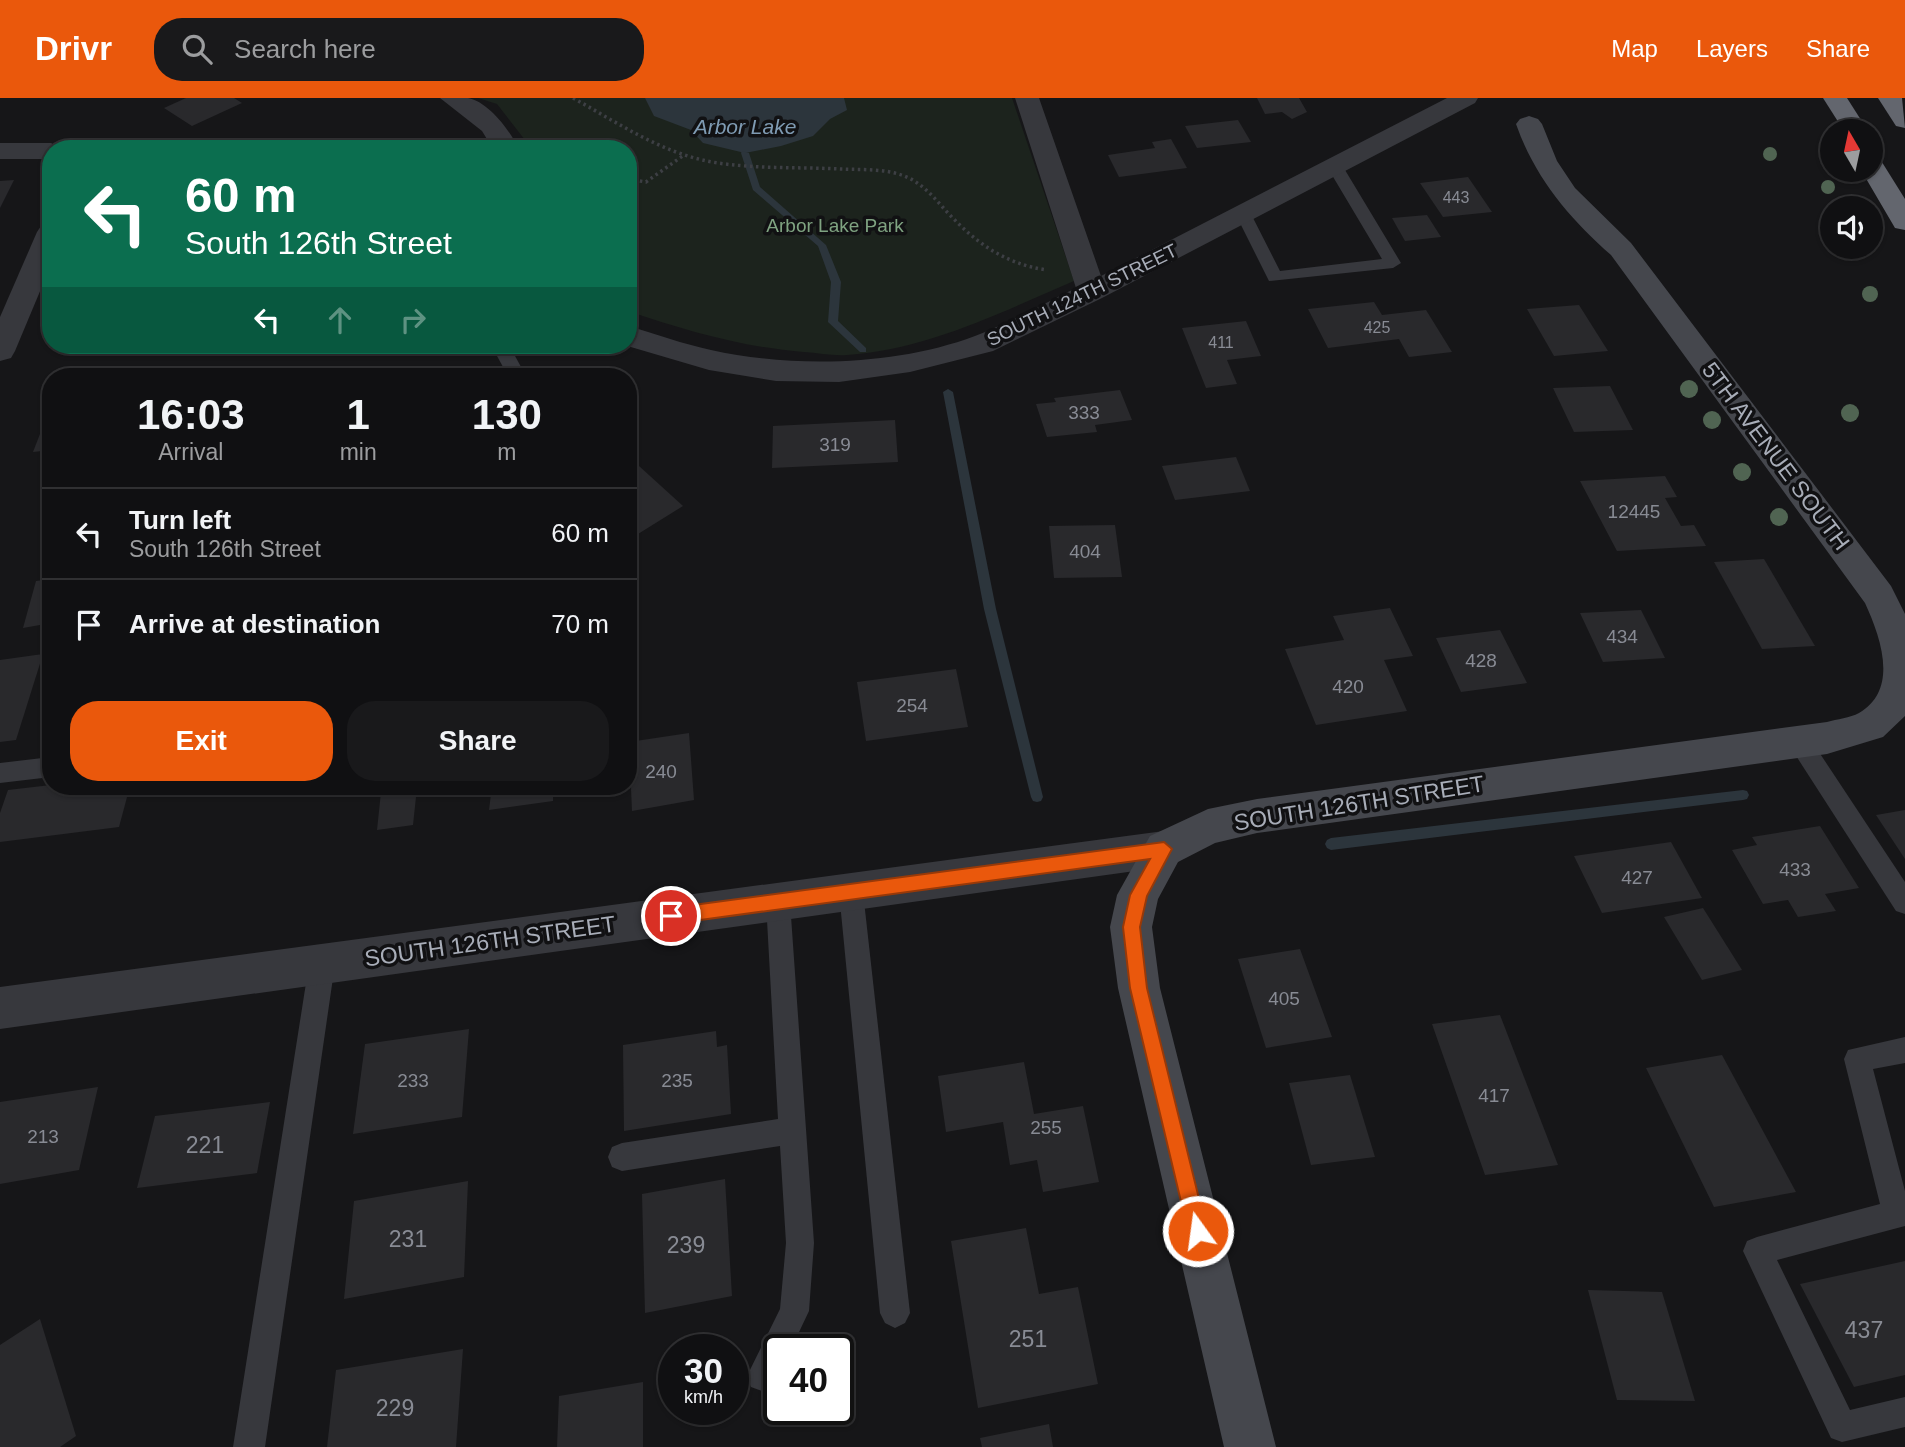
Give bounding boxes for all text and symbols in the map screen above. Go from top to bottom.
search box [154,18,644,81]
text: Drivr [35,30,112,67]
icon: search [178,30,216,68]
text: Search here [234,34,376,64]
text: Map [1611,35,1658,62]
text: Layers [1696,35,1768,62]
text: Share [1806,35,1870,62]
water label: Arbor Lake [692,115,796,138]
north arrow [1820,119,1883,182]
map controls [1820,119,1883,259]
icon: left [70,168,161,259]
text: 60 m [185,168,297,222]
house number: 443 [1443,189,1469,206]
button: sound [1820,196,1883,259]
park label: Arbor Lake Park [766,215,904,236]
text: South 126th Street [185,225,452,261]
street label: SOUTH 124TH STREET [983,240,1181,350]
icon: left [248,301,286,339]
icon: ahead [321,301,359,339]
icon: right [394,301,432,339]
house number: 425 [1364,319,1390,336]
house number: 411 [1208,334,1234,351]
street label: 5TH AVENUE SOUTH [1697,357,1855,555]
text: 16:03 [137,391,245,438]
text: 1 [346,391,370,438]
text: 130 [472,391,542,438]
house number: 333 [1068,402,1100,423]
house number: 319 [819,434,851,455]
text: Arrival [158,439,223,465]
text: min [340,439,377,465]
text: m [497,439,516,465]
house number: 12445 [1608,501,1660,522]
text: Turn left [129,505,231,535]
icon: left [70,515,108,553]
text: 60 m [551,518,609,548]
text: South 126th Street [129,536,321,562]
house number: 404 [1069,541,1101,562]
icon: arrive [70,606,108,644]
text: Arrive at destination [129,609,380,639]
text: 70 m [551,609,609,639]
house number: 434 [1606,626,1638,647]
house number: 428 [1465,650,1497,671]
house number: 420 [1332,676,1364,697]
house number: 254 [896,695,928,716]
button: Exit [70,701,333,781]
button: Share [347,701,609,781]
house number: 240 [645,761,677,782]
street label: SOUTH 126TH STREET [1232,770,1486,836]
house number: 433 [1779,859,1811,880]
house number: 427 [1621,867,1653,888]
pin [641,886,701,946]
icon: arrive [652,897,690,935]
street label: SOUTH 126TH STREET [363,911,617,971]
house number: 405 [1268,988,1300,1009]
house number: 233 [397,1070,429,1091]
house number: 235 [661,1070,693,1091]
house number: 417 [1478,1085,1510,1106]
house number: 255 [1030,1117,1062,1138]
house number: 213 [27,1126,59,1147]
house number: 221 [186,1132,224,1158]
position arrow [1161,1194,1235,1268]
house number: 231 [389,1226,427,1252]
house number: 239 [667,1232,705,1258]
house number: 437 [1845,1317,1883,1343]
house number: 251 [1009,1326,1047,1352]
speed limit sign: 40 [763,1334,854,1425]
text: 30 [684,1351,723,1390]
text: km/h [684,1387,723,1407]
house number: 229 [376,1395,414,1421]

